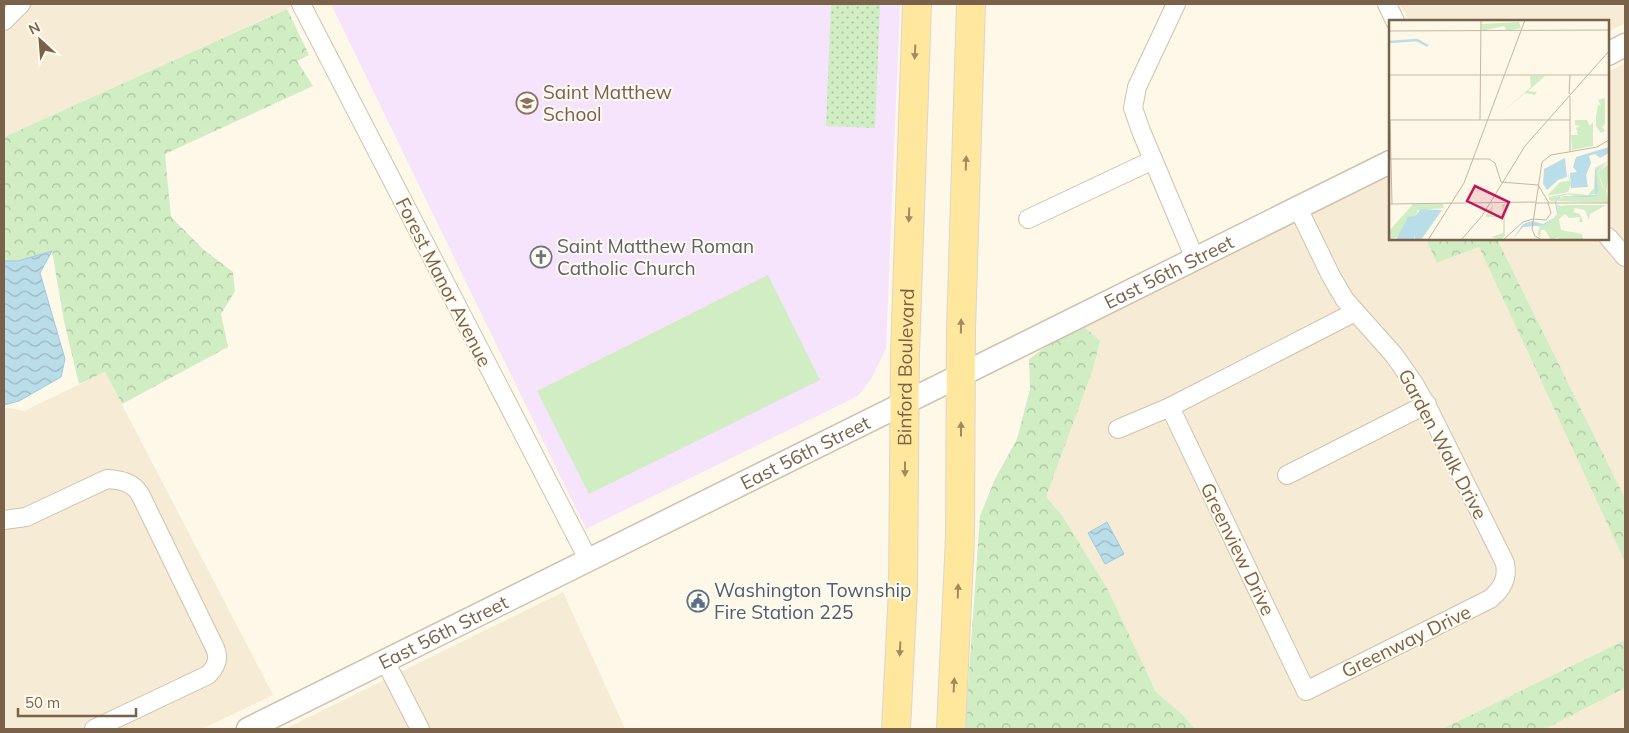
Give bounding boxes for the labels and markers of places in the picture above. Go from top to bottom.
place label: Saint Matthew School [543,80,672,126]
school or university icon: Saint Matthew School [515,91,539,115]
place label: Saint Matthew Roman Catholic Church [557,234,754,280]
church icon: Saint Matthew Roman Catholic Church [529,245,553,269]
place label: Washington Township Fire Station 225 [714,578,911,624]
public building icon: Washington Township Fire Station 225 [686,589,710,613]

